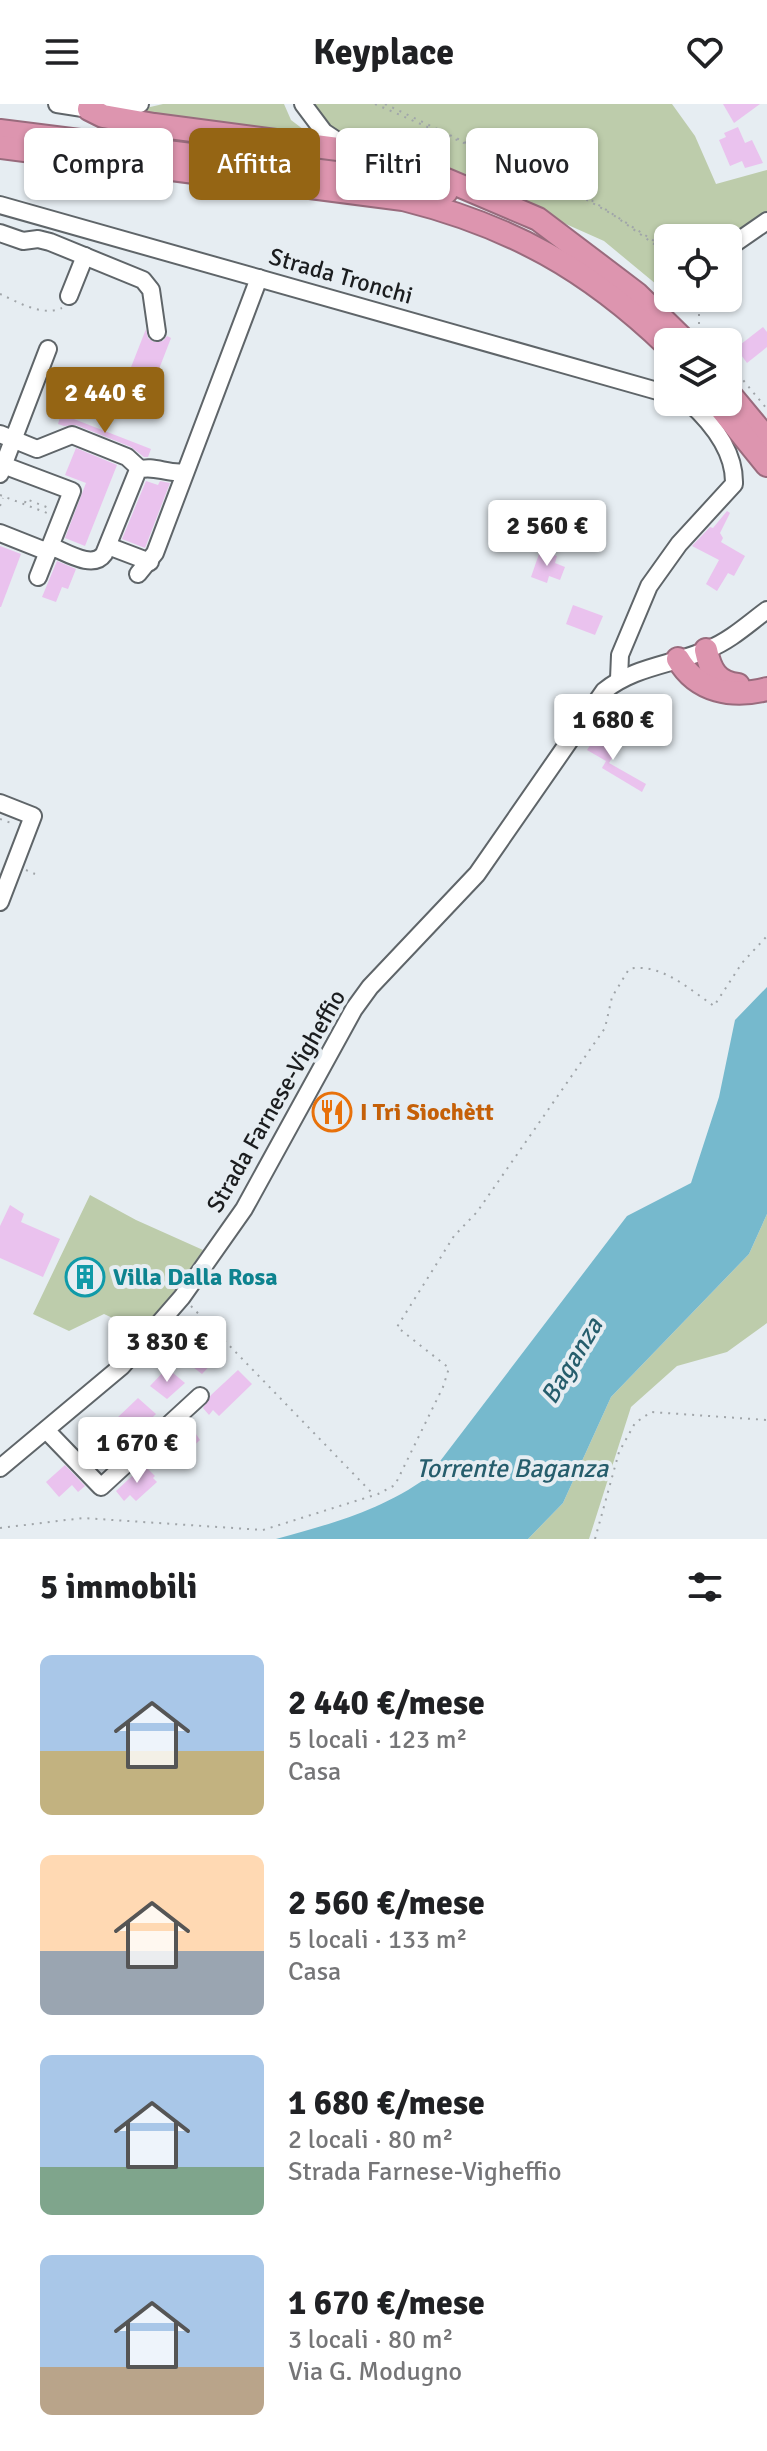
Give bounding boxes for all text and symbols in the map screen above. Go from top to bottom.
icon: menu [40,30,84,74]
text: Keyplace [313,30,454,75]
icon: heart [683,30,727,74]
chip: Compra [24,128,173,200]
chip: Affitta [189,128,320,200]
chip: Filtri [336,128,450,200]
chip: Nuovo [466,128,598,200]
map controls [654,224,742,416]
button: locate [654,224,742,312]
street label: Strada Tronchi [266,241,416,311]
button: layers [654,328,742,416]
pin: 2 440 € [31,367,179,435]
text: 2 440 € [64,377,146,409]
pin: 2 560 € [473,500,621,568]
text: 2 560 € [506,510,588,542]
pin: 1 680 € [539,694,687,762]
text: 1 680 € [572,704,654,736]
street label: Strada Farnese-Vigheffio [200,984,352,1218]
restaurant icon: I Tri Siochètt [311,1091,353,1133]
place label: I Tri Siochètt [360,1097,494,1127]
building icon: Villa Dalla Rosa [64,1256,106,1298]
place label: Villa Dalla Rosa [113,1262,278,1292]
water label: Baganza [534,1311,611,1410]
pin: 3 830 € [93,1316,241,1384]
text: 3 830 € [126,1326,208,1358]
pin: 1 670 € [63,1417,211,1485]
text: 1 670 € [96,1427,178,1459]
water label: Torrente Baganza [416,1453,609,1485]
icon: filters [683,1565,727,1609]
text: 5 immobili [40,1566,197,1608]
text: 2 440 €/mese [288,1682,485,1724]
icon: home [104,1687,200,1783]
text: 5 locali · 123 m² [288,1724,468,1756]
text: Casa [288,1756,341,1788]
text: 2 560 €/mese [288,1882,485,1924]
icon: home [104,1887,200,1983]
text: 5 locali · 133 m² [288,1924,468,1956]
text: Casa [288,1956,341,1988]
text: 1 680 €/mese [288,2082,485,2124]
icon: home [104,2087,200,2183]
text: 2 locali · 80 m² [288,2124,453,2156]
text: Strada Farnese-Vigheffio [288,2156,561,2188]
text: 1 670 €/mese [288,2282,485,2324]
icon: home [104,2287,200,2383]
text: 3 locali · 80 m² [288,2324,453,2356]
text: Via G. Modugno [288,2356,462,2388]

